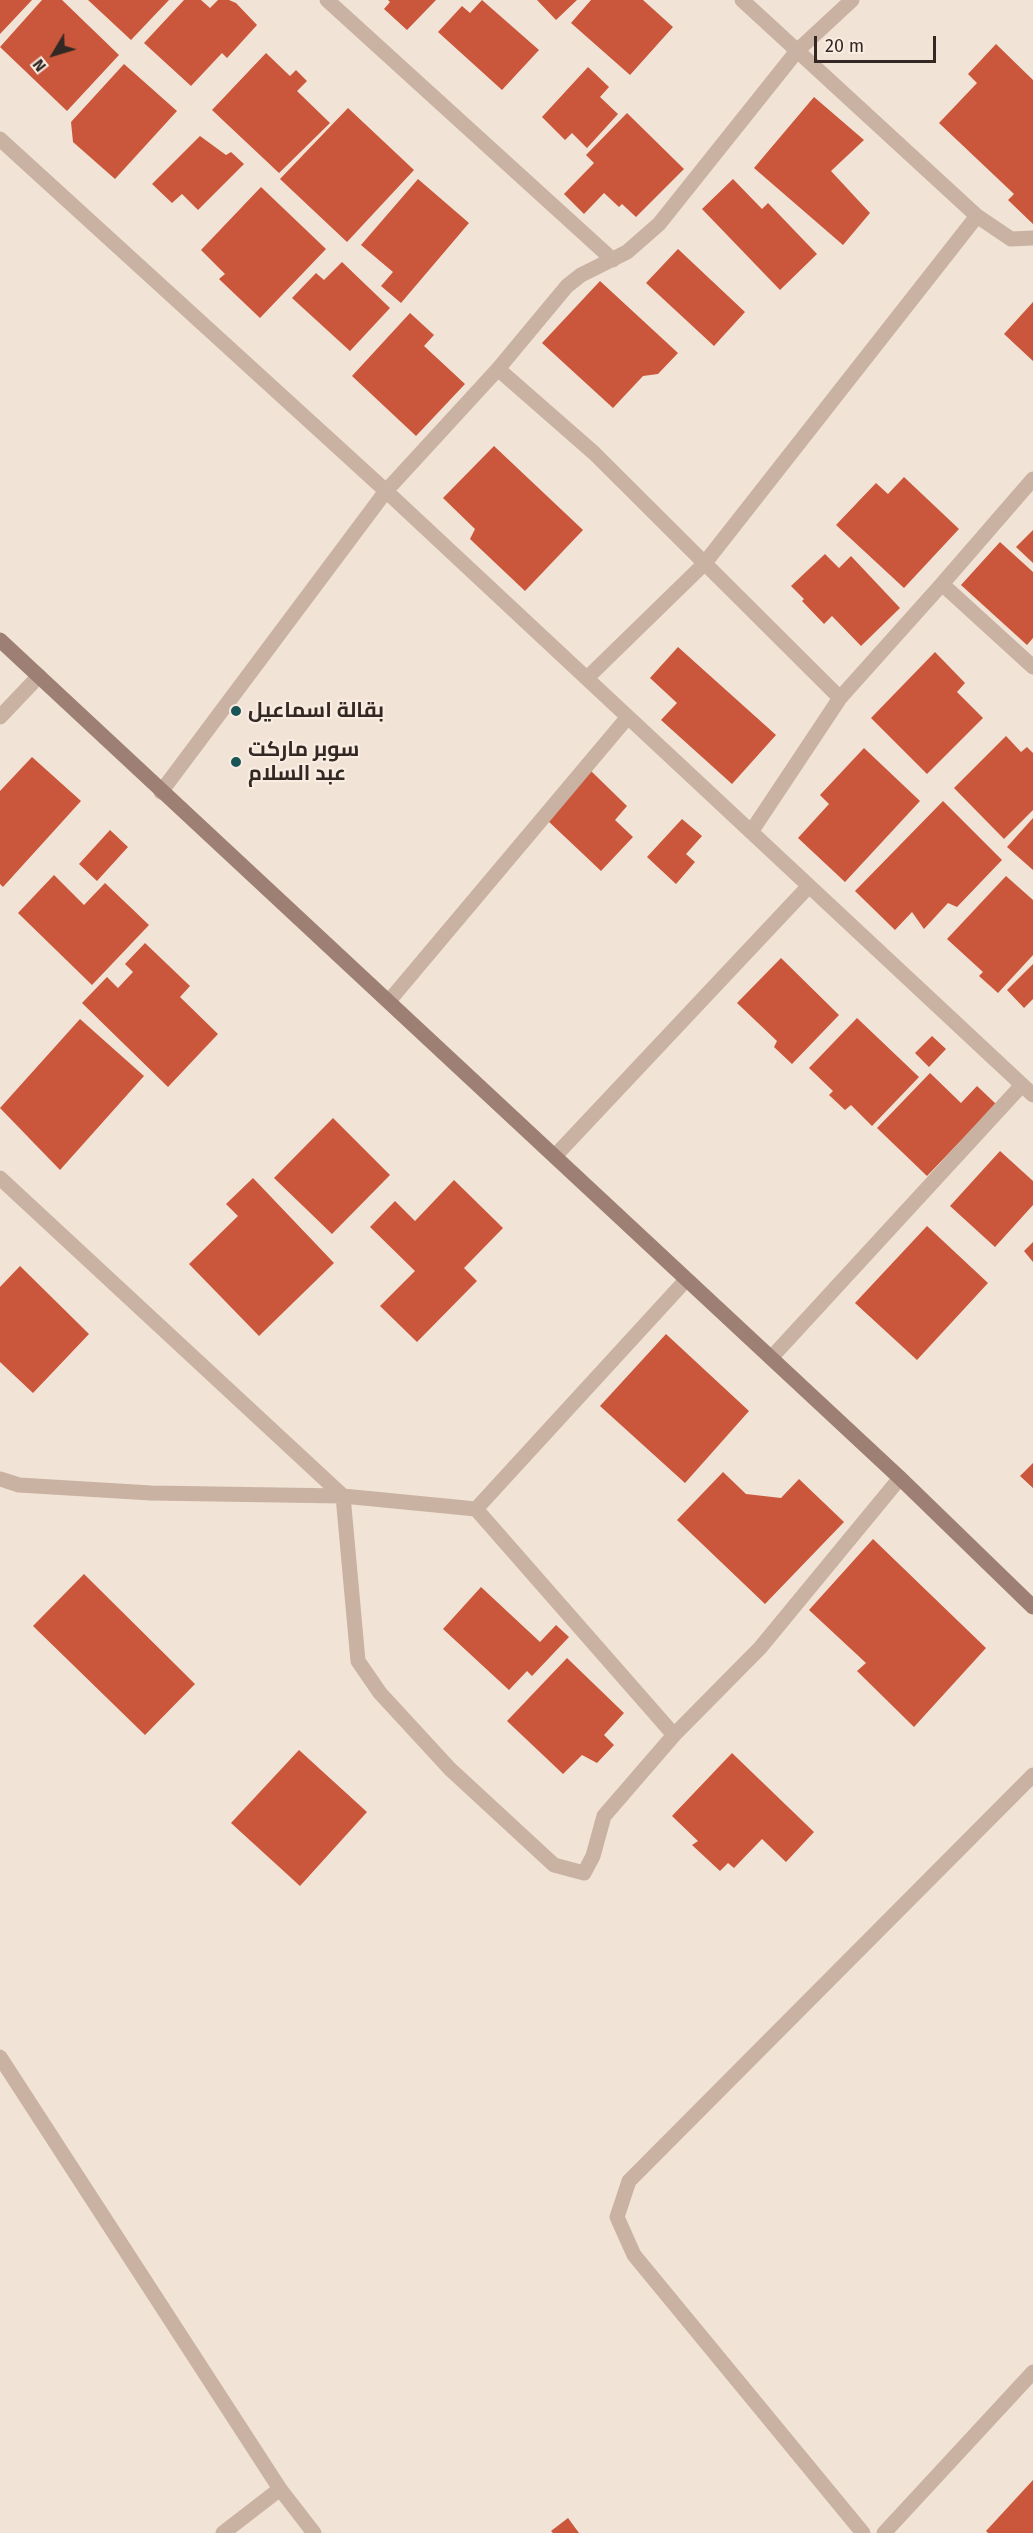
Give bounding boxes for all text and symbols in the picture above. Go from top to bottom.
north arrow [24,24,84,84]
scale bar [817,24,938,62]
text: 20 m [825,35,864,57]
text: N [29,55,50,75]
place label: بقالة اسماعيل [248,698,384,724]
marker: بقالة اسماعيل [229,704,243,718]
place label: سوبر ماركت عبد السلام [248,737,359,787]
marker: سوبر ماركت عبد السلام [229,755,243,769]

